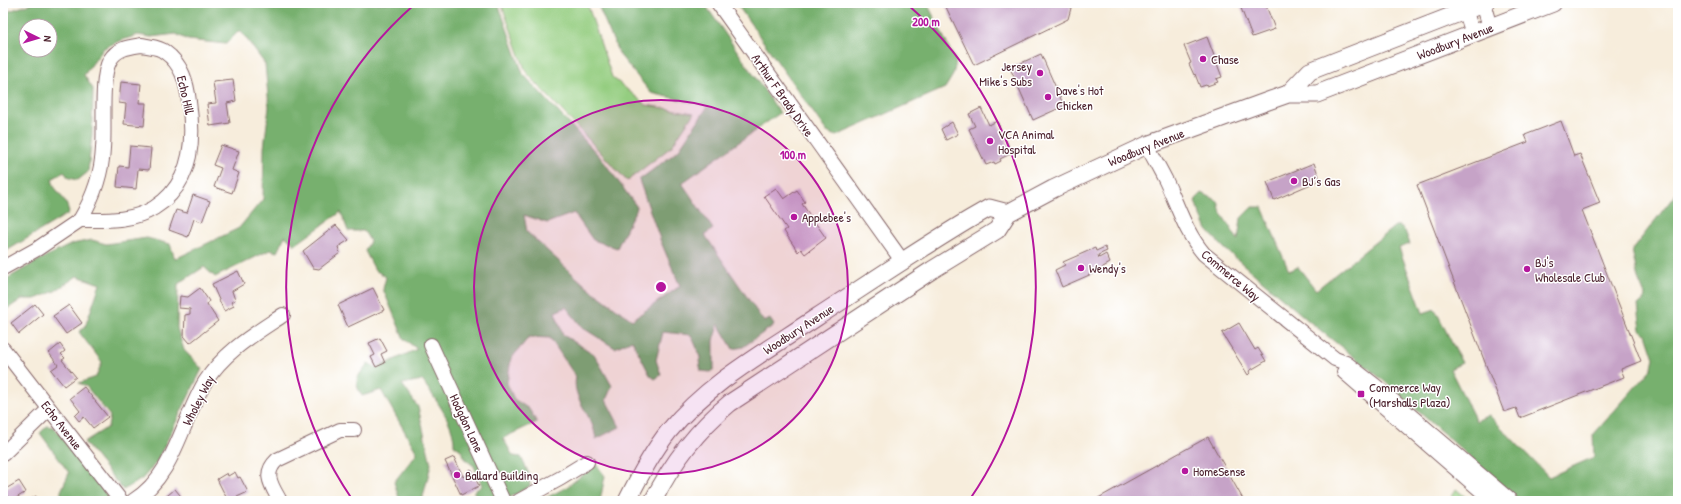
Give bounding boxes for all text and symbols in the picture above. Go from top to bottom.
text: 200 m [912,13,940,30]
north arrow [18,18,58,58]
street label: Woodbury Avenue [1414,18,1496,64]
text: N [41,35,55,43]
street label: Arthur F Brady Drive [748,50,818,140]
place label: Chase [1211,50,1239,68]
marker: Chase [1198,54,1208,64]
place label: Jersey Mike's Subs [979,57,1032,90]
marker: Jersey Mike's Subs [1035,68,1045,78]
street label: Echo Hill [173,74,199,116]
place label: Dave's Hot Chicken [1056,81,1104,114]
marker: Dave's Hot Chicken [1043,92,1053,102]
street label: Woodbury Avenue [1105,124,1187,170]
place label: VCA Animal Hospital [998,125,1055,158]
marker: VCA Animal Hospital [985,136,995,146]
text: 100 m [780,146,806,163]
place label: BJ’s Gas [1302,172,1341,190]
marker: BJ’s Gas [1289,176,1299,186]
place label: Applebee's [802,208,851,226]
marker: Applebee's [789,212,799,222]
street label: Commerce Way [1198,245,1265,305]
place label: BJ's Wholesale Club [1535,253,1605,286]
place label: Wendy's [1089,259,1126,277]
marker: Wendy's [1076,263,1086,273]
marker: BJ's Wholesale Club [1522,264,1532,274]
centre of rings [654,280,668,294]
street label: Woodbury Avenue [759,300,837,358]
street label: Wholey Way [178,371,219,428]
place label: Commerce Way (Marshalls Plaza) [1369,378,1451,411]
marker: Commerce Way (Marshalls Plaza) [1356,389,1366,399]
street label: Hodgdon Lane [446,391,488,455]
street label: Echo Avenue [37,397,87,453]
place label: HomeSense [1193,462,1246,480]
place label: Ballard Building [465,466,538,484]
marker: HomeSense [1180,466,1190,476]
marker: Ballard Building [452,470,462,480]

